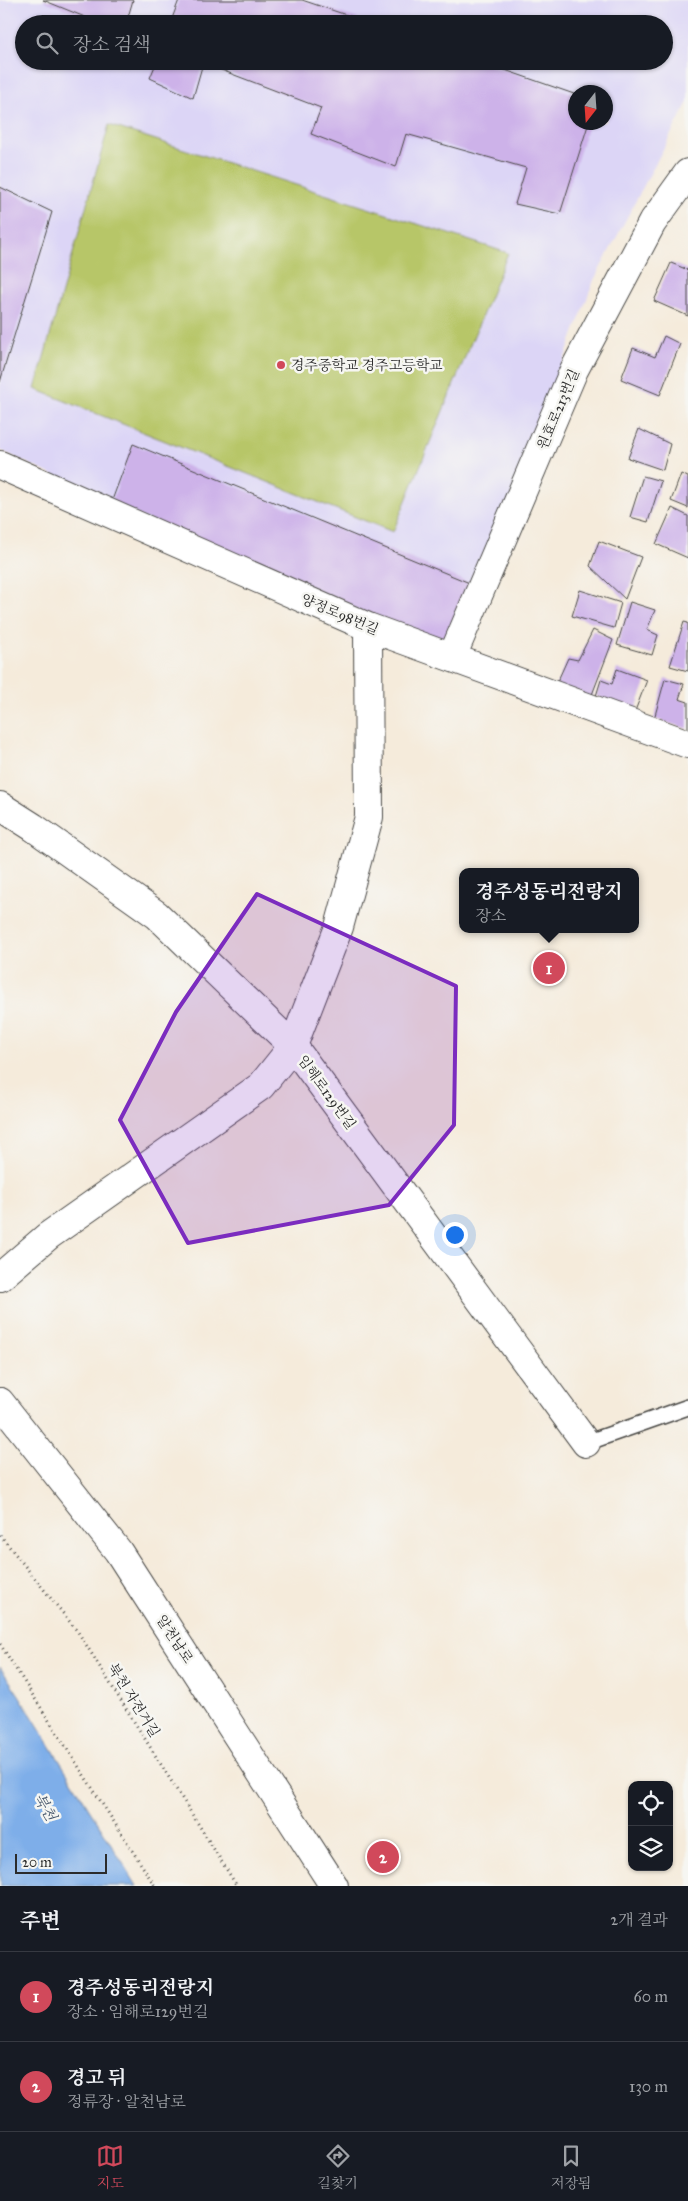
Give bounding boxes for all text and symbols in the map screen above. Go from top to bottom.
search box [15,15,673,70]
icon: search [33,29,61,57]
text: 장소 검색 [73,33,151,56]
north arrow [568,85,613,130]
place label: 경주중학교 경주고등학교 [291,357,443,374]
marker: 경주중학교 경주고등학교 [275,359,287,371]
street label: 원효로213번길 [534,366,583,452]
street label: 양정로98번길 [298,590,381,638]
popup [459,868,639,933]
text: 경주성동리전랑지 [476,880,622,903]
text: 장소 [476,906,507,925]
pin: 1 [533,949,565,987]
street label: 임해로129번길 [294,1052,359,1133]
your location [442,1222,468,1248]
street label: 알천남로 [153,1612,197,1667]
street label: 북천 자전거길 [104,1660,163,1740]
map controls [628,1781,673,1871]
button: locate [628,1781,673,1826]
water label: 북천 [30,1790,61,1825]
button: layers [628,1826,673,1871]
pin: 2 [367,1838,399,1876]
scale bar [15,1851,108,1874]
text: 20 m [22,1854,52,1871]
text: 주변 [20,1908,61,1934]
text: 2개 결과 [610,1910,668,1929]
text: 경주성동리전랑지 [67,1976,214,1999]
text: 1 [33,1987,39,2006]
text: 60 m [634,1987,668,2006]
text: 장소 · 임해로129번길 [67,2002,208,2021]
text: 경고 뒤 [67,2066,126,2089]
text: 2 [32,2077,40,2096]
text: 130 m [629,2077,668,2096]
text: 정류장 · 알천남로 [67,2092,186,2111]
tab: 지도 [96,2142,124,2192]
tab: 길찾기 [317,2142,358,2192]
tab: 저장됨 [551,2142,592,2192]

